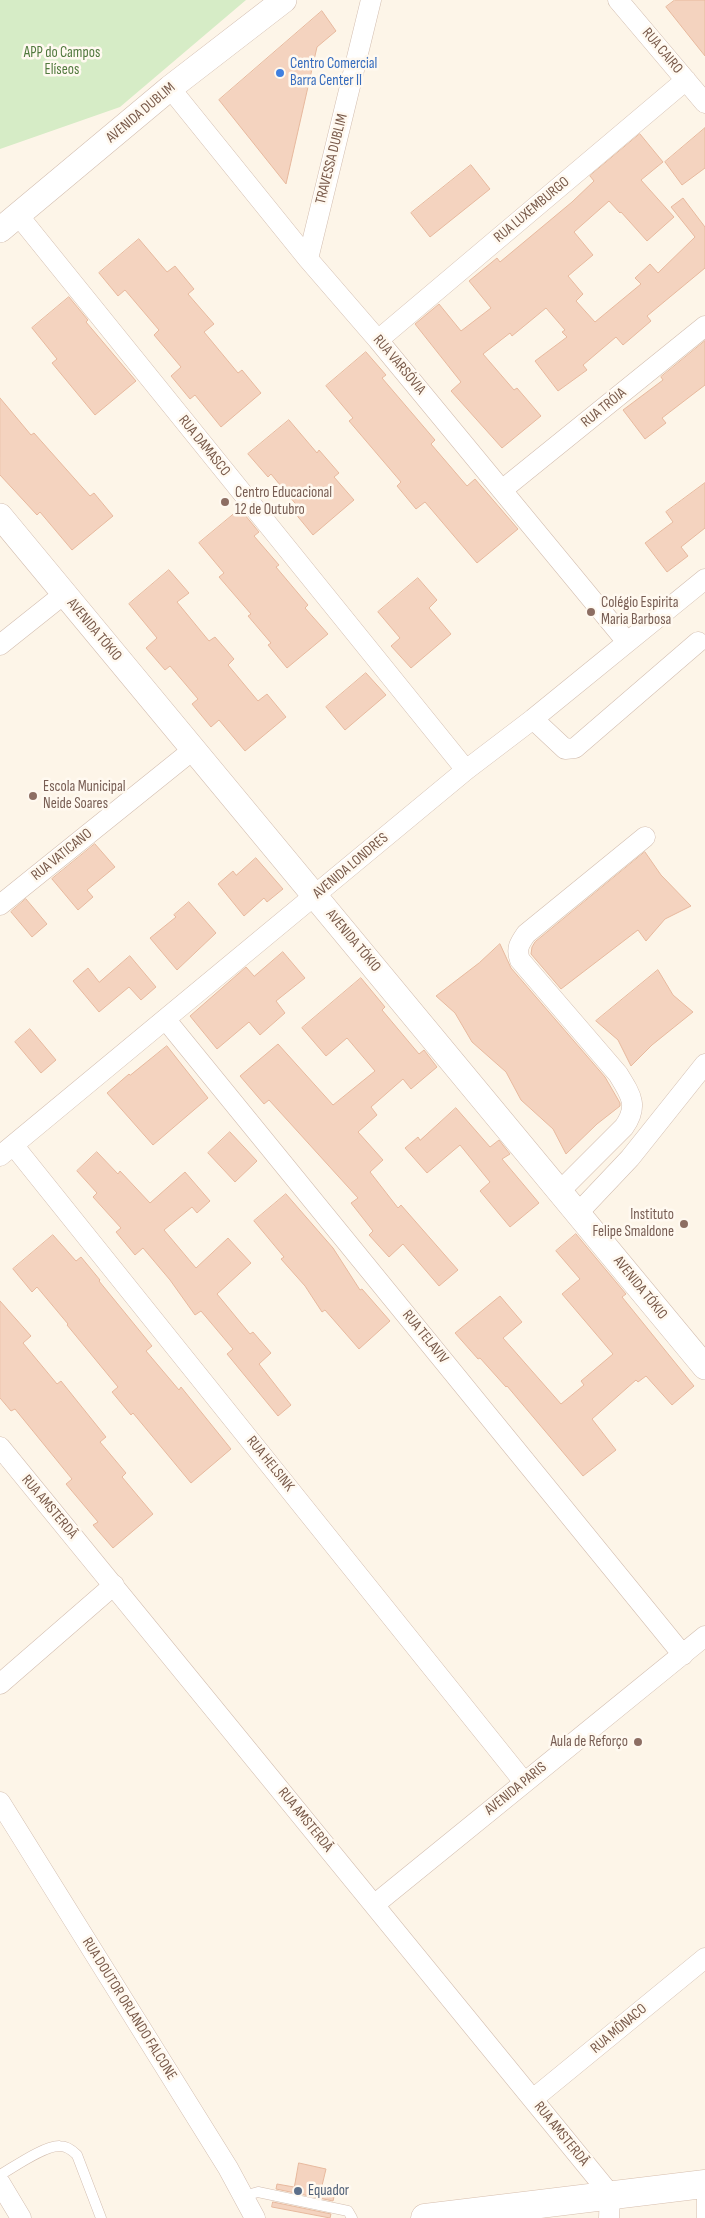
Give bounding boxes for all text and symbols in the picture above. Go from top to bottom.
street label: RUA CAIRO [638,25,686,77]
park label: APP do Campos Elíseos [24,44,100,79]
place label: Centro Comercial Barra Center II [290,55,377,90]
marker: Centro Comercial Barra Center II [274,67,286,79]
street label: AVENIDA DUBLIM [103,79,179,147]
street label: TRAVESSA DUBLIM [312,112,352,206]
street label: RUA LUXEMBURGO [491,173,573,247]
street label: RUA VARSÓVIA [369,331,429,399]
street label: RUA TRÓIA [578,384,630,432]
street label: RUA DAMASCO [174,412,234,480]
place label: Centro Educacional 12 de Outubro [235,484,332,519]
marker: Centro Educacional 12 de Outubro [219,496,231,508]
place label: Colégio Espirita Maria Barbosa [601,594,679,629]
street label: AVENIDA TÓKIO [63,595,125,665]
marker: Colégio Espirita Maria Barbosa [585,606,597,618]
place label: Escola Municipal Neide Soares [43,778,126,813]
marker: Escola Municipal Neide Soares [27,790,39,802]
street label: RUA VATICANO [28,825,96,885]
street label: AVENIDA LONDRES [310,829,392,903]
street label: AVENIDA TÓKIO [322,906,384,976]
place label: Instituto Felipe Smaldone [592,1206,674,1241]
marker: Instituto Felipe Smaldone [678,1218,690,1230]
street label: AVENIDA TÓKIO [609,1253,671,1323]
street label: RUA TELAVIV [398,1307,452,1367]
street label: RUA HELSINK [242,1433,298,1495]
street label: RUA AMSTERDÃ [17,1472,81,1542]
place label: Aula de Reforço [550,1733,628,1751]
marker: Aula de Reforço [632,1736,644,1748]
street label: AVENIDA PARIS [481,1759,551,1819]
street label: RUA AMSTERDÃ [274,1784,336,1856]
street label: RUA DOUTOR ORLANDO FALCONE [78,1934,180,2084]
street label: RUA MÔNACO [587,2000,651,2058]
street label: RUA AMSTERDÃ [530,2098,592,2170]
place label: Equador [308,2182,349,2200]
marker: Equador [292,2185,304,2197]

